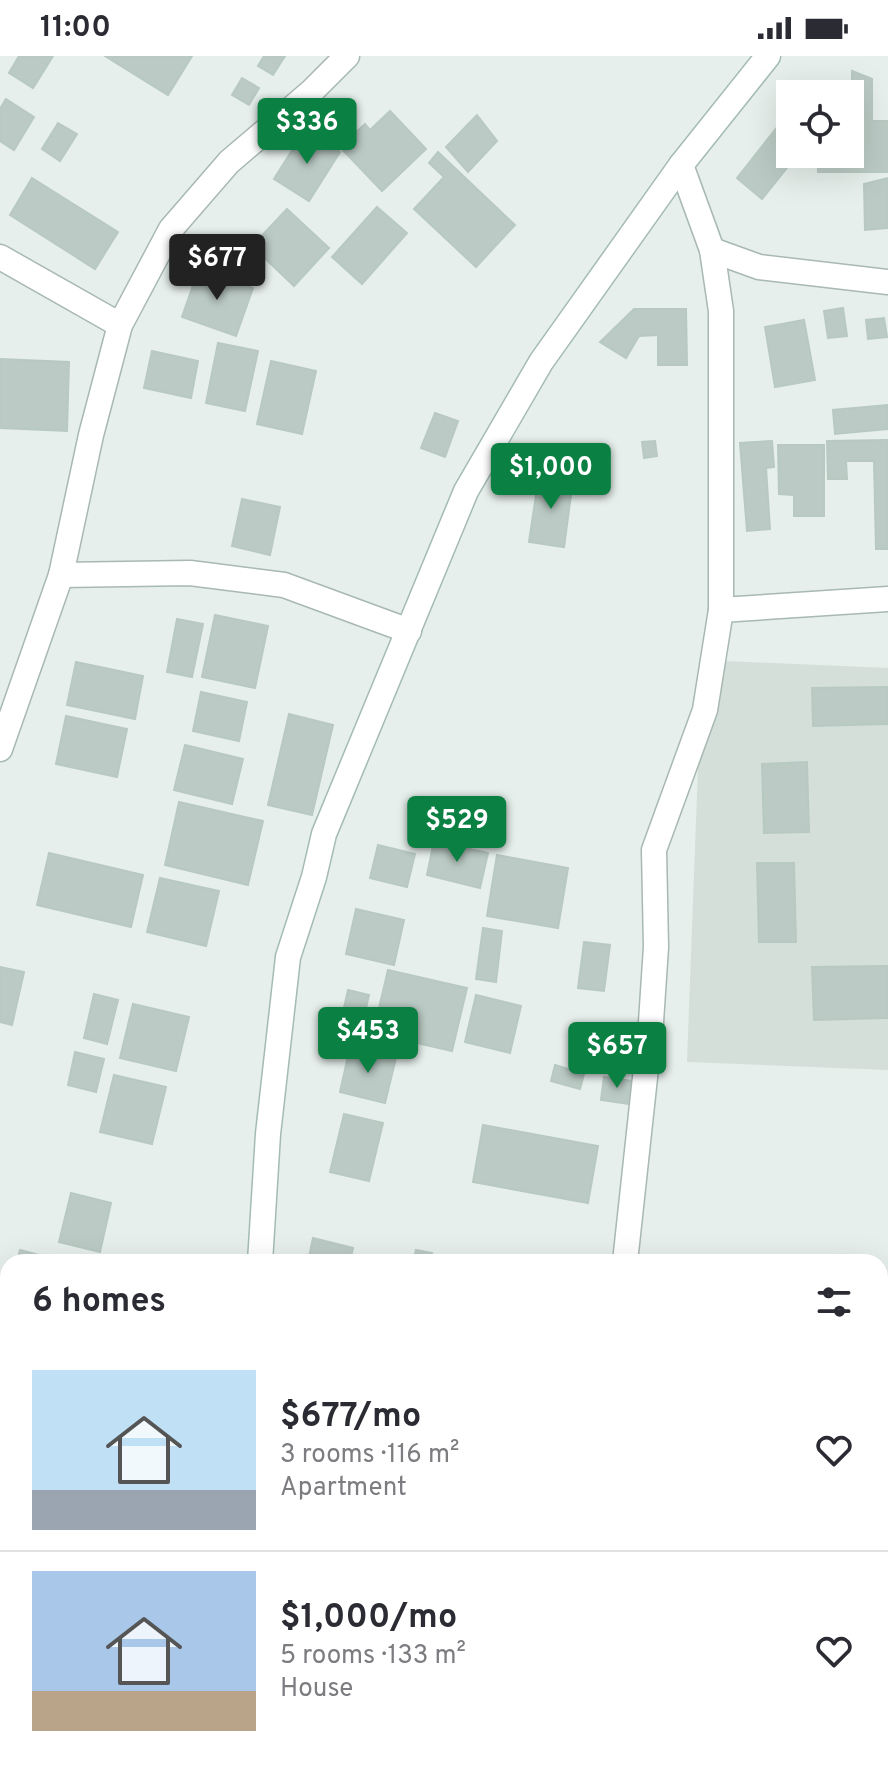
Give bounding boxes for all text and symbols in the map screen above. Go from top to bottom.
text: 11:00 [40,10,111,47]
map controls [776,80,864,168]
button: locate [776,80,864,168]
pin: $336 [260,98,354,166]
text: $336 [276,107,338,140]
pin: $677 [170,234,264,302]
text: $677 [187,243,247,276]
pin: $1,000 [486,443,616,511]
text: $1,000 [509,452,593,485]
pin: $529 [410,796,504,864]
text: $529 [425,805,489,838]
pin: $453 [321,1007,415,1075]
text: $453 [336,1016,400,1049]
pin: $657 [570,1022,664,1090]
text: $657 [586,1031,648,1064]
icon: filters [812,1280,856,1324]
text: 6 homes [32,1281,166,1324]
text: $677/mo [280,1396,421,1439]
icon: home [96,1402,192,1498]
icon: heart [812,1428,856,1472]
text: 3 rooms · 116 m² [280,1439,459,1472]
text: Apartment [280,1472,407,1505]
text: $1,000/mo [280,1597,457,1640]
icon: home [96,1603,192,1699]
icon: heart [812,1629,856,1673]
text: 5 rooms · 133 m² [280,1640,466,1673]
text: House [280,1673,353,1706]

